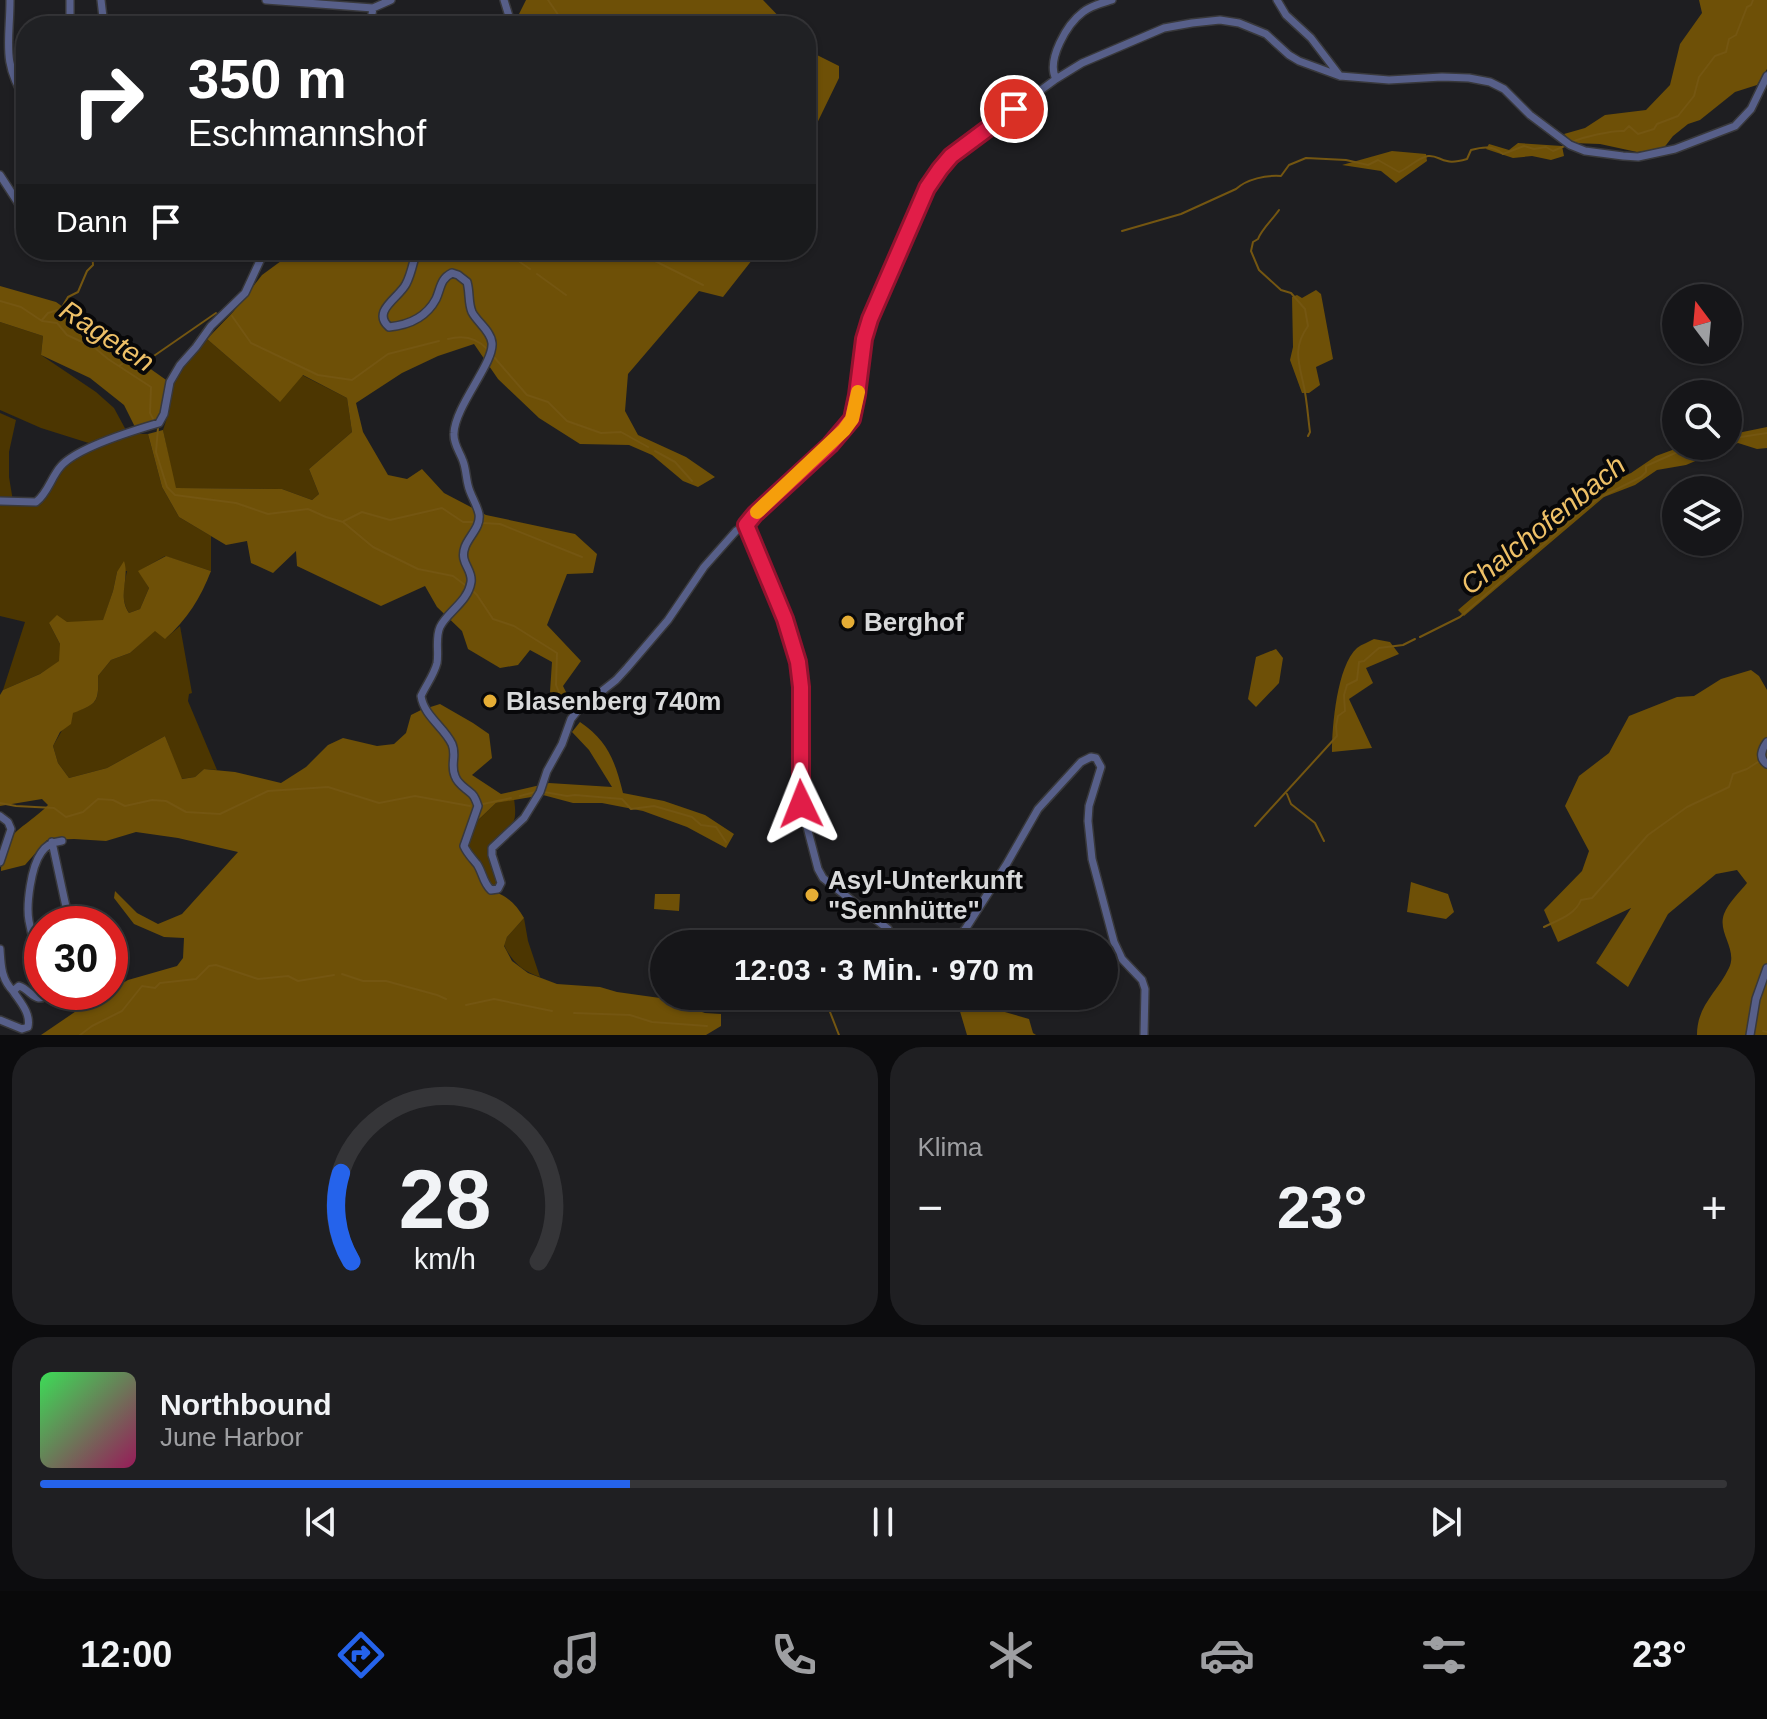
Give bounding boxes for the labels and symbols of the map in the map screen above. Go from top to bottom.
pin [980,75,1048,143]
north arrow [1662,284,1742,364]
water label: Rageten [54,294,160,378]
water label: Chalchofenbach [1455,449,1631,601]
place label: Berghof [864,607,964,637]
marker: Berghof [839,613,857,631]
place label: Blasenberg 740m [506,686,721,716]
marker: Blasenberg 740m [481,692,499,710]
position arrow [759,762,843,846]
place label: Asyl-Unterkunft "Sennhütte" [828,865,1023,925]
marker: Asyl-Unterkunft "Sennhütte" [803,886,821,904]
speed limit sign: 30 [24,906,128,1010]

